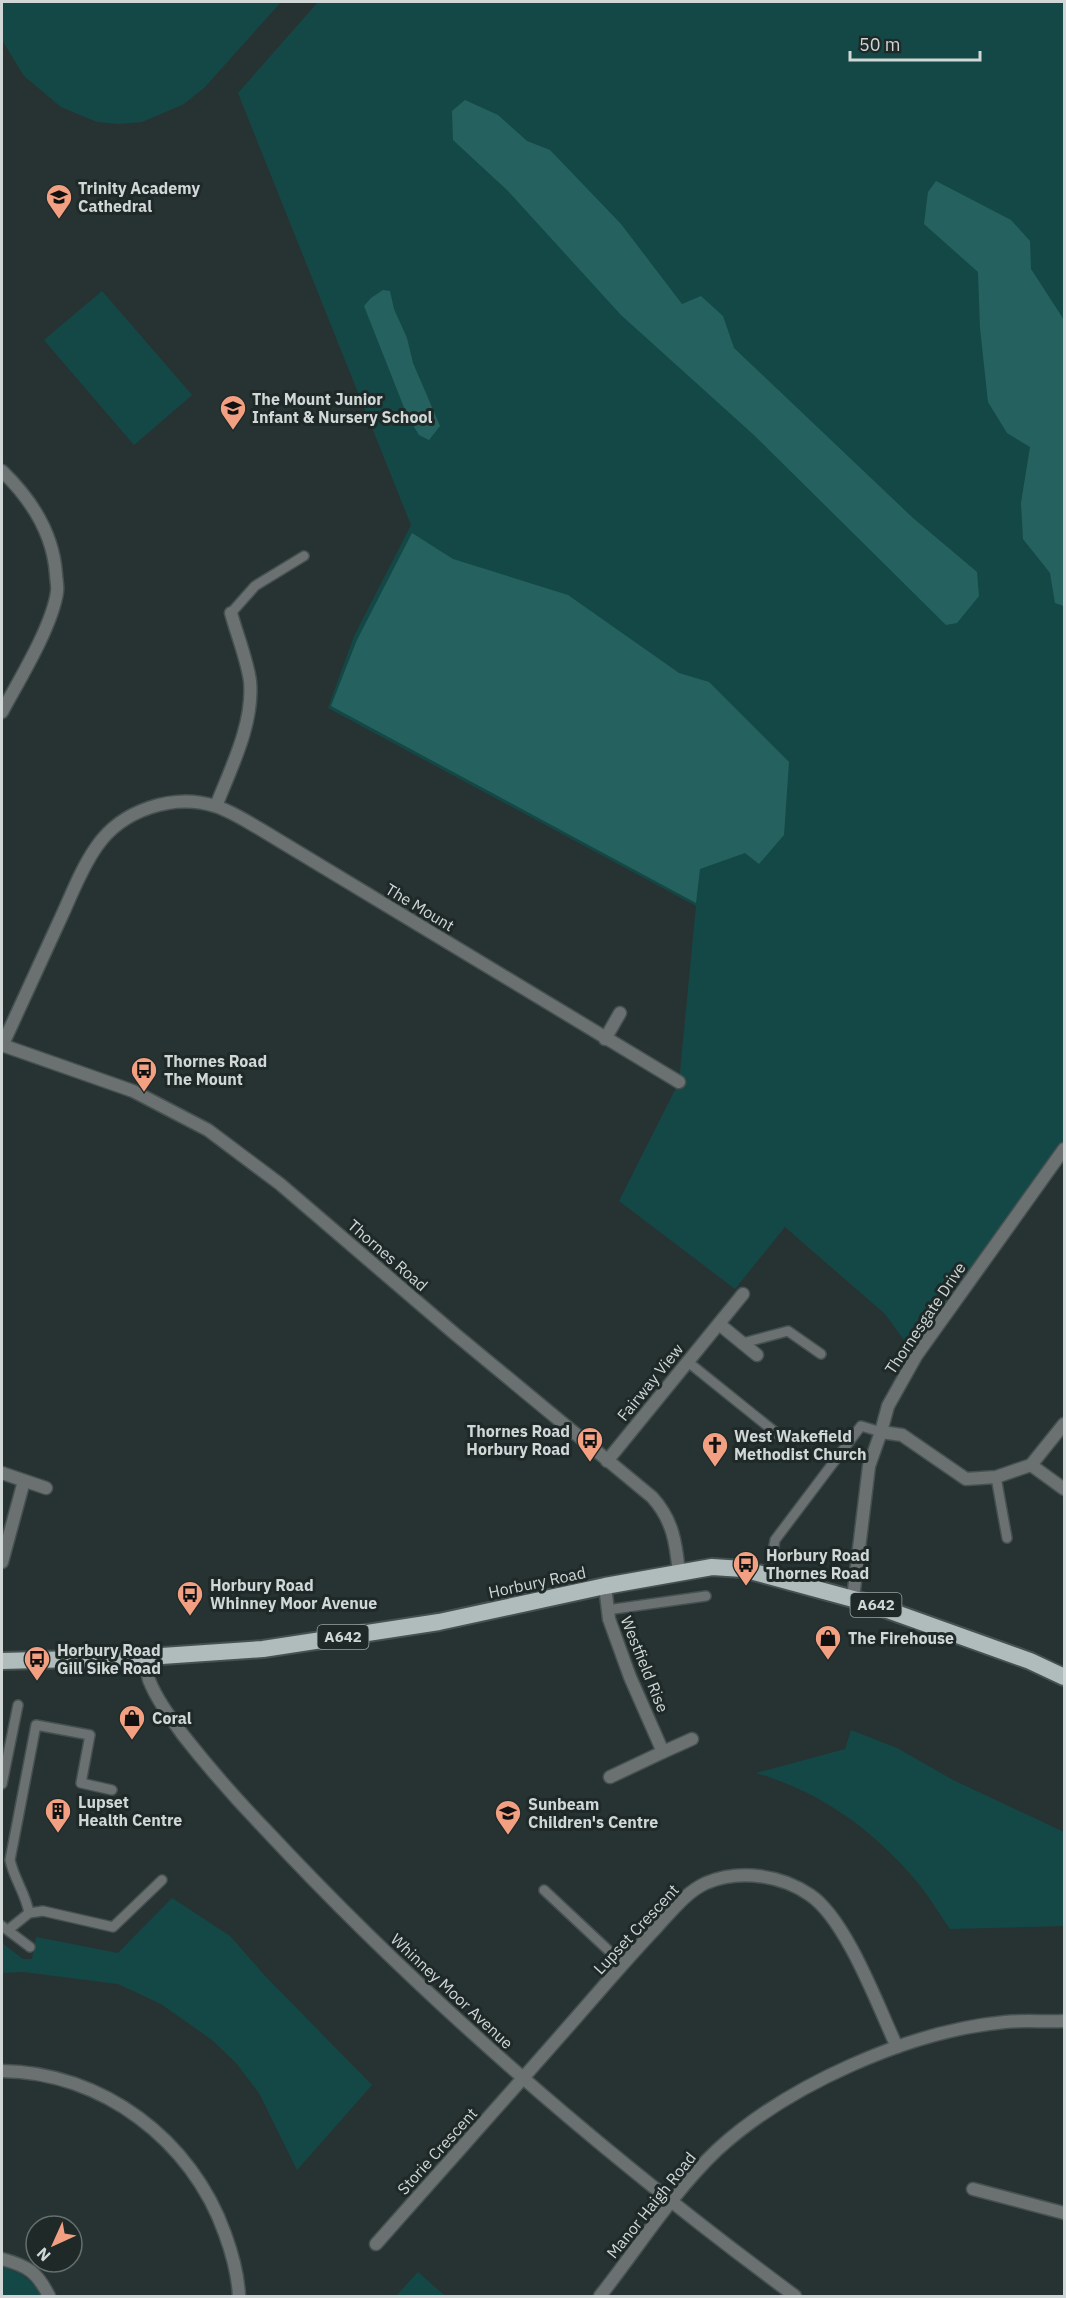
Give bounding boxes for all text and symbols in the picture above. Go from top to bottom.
scale bar [850,24,980,62]
text: 50 m [859,33,901,56]
place label: Trinity Academy Cathedral [78,178,200,216]
school or university icon: Trinity Academy Cathedral [44,182,74,220]
place label: The Mount Junior Infant & Nursery School [252,389,432,427]
school or university icon: The Mount Junior Infant & Nursery School [218,393,248,431]
street label: The Mount [382,879,458,935]
place label: Thornes Road The Mount [164,1051,267,1089]
bus stop icon: Thornes Road The Mount [129,1055,159,1093]
street label: Thornes Road [344,1215,432,1295]
street label: Thornesgate Drive [880,1258,970,1378]
street label: Fairway View [613,1339,687,1425]
place label: Thornes Road Horbury Road [466,1421,570,1459]
bus stop icon: Thornes Road Horbury Road [575,1425,605,1463]
place label: West Wakefield Methodist Church [734,1426,867,1464]
church icon: West Wakefield Methodist Church [700,1430,730,1468]
place label: Horbury Road Thornes Road [766,1545,870,1583]
bus stop icon: Horbury Road Thornes Road [731,1549,761,1587]
street label: Horbury Road [486,1562,588,1602]
place label: Horbury Road Whinney Moor Avenue [210,1575,377,1613]
bus stop icon: Horbury Road Whinney Moor Avenue [175,1579,205,1617]
road number: A642 [850,1593,902,1617]
street label: Westfield Rise [617,1613,673,1715]
shop icon: The Firehouse [813,1623,843,1661]
road number: A642 [318,1625,368,1649]
place label: The Firehouse [848,1628,954,1648]
place label: Horbury Road Gill Sike Road [57,1640,161,1678]
bus stop icon: Horbury Road Gill Sike Road [22,1644,52,1682]
shop icon: Coral [117,1703,147,1741]
place label: Coral [152,1708,192,1728]
place label: Lupset Health Centre [78,1792,182,1830]
place label: Sunbeam Children's Centre [528,1794,658,1832]
building icon: Lupset Health Centre [43,1796,73,1834]
school or university icon: Sunbeam Children's Centre [493,1798,523,1836]
street label: Lupset Crescent [589,1880,683,1978]
street label: Whinney Moor Avenue [387,1929,517,2053]
street label: Storie Crescent [393,2103,481,2199]
street label: Manor Haigh Road [602,2148,700,2262]
north arrow [24,2214,84,2274]
text: N [32,2243,55,2266]

